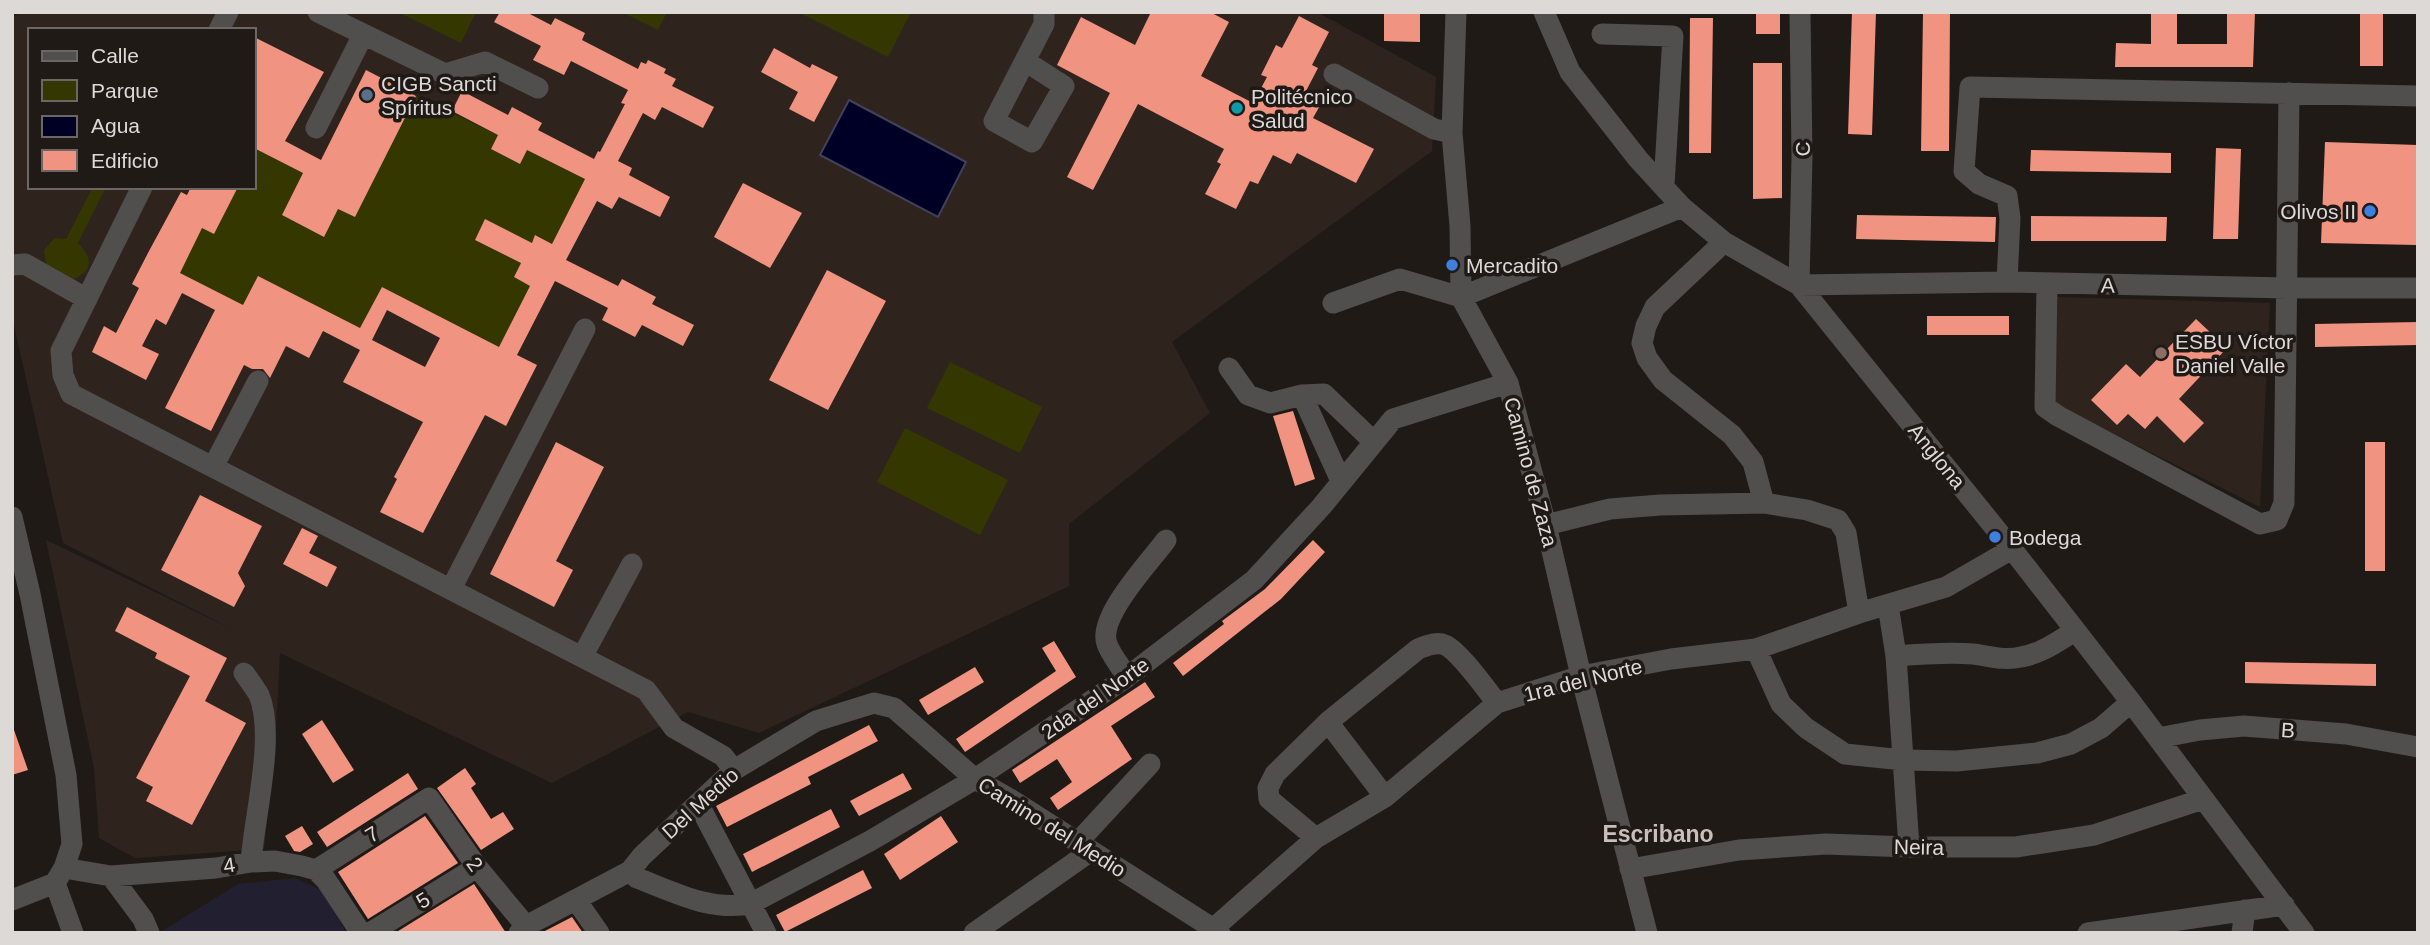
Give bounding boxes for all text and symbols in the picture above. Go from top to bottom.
legend [28,28,256,189]
text: Calle [91,44,139,67]
place label: CIGB Sancti Spíritus [381,72,497,119]
text: Parque [91,79,159,102]
place label: Politécnico Salud [1251,85,1353,132]
marker: CIGB Sancti Spíritus [359,87,375,103]
marker: Politécnico Salud [1229,100,1245,116]
text: Agua [91,114,140,137]
street label: C [1791,141,1814,157]
text: Edificio [91,149,159,172]
place label: Olivos II [2280,200,2356,223]
marker: Olivos II [2362,203,2378,219]
place label: Mercadito [1466,254,1558,277]
marker: Mercadito [1444,257,1460,273]
street label: A [2101,273,2115,297]
place label: ESBU Víctor Daniel Valle [2175,330,2293,377]
marker: ESBU Víctor Daniel Valle [2153,345,2169,361]
street label: Camino de Zaza [1500,395,1562,550]
street label: Anglona [1904,419,1970,493]
place label: Bodega [2009,526,2082,549]
marker: Bodega [1987,529,2003,545]
street label: 2da del Norte [1037,652,1153,744]
street label: 1ra del Norte [1521,654,1645,706]
street label: B [2280,718,2296,742]
street label: Del Medio [657,763,743,843]
street label: Camino del Medio [974,772,1130,882]
street label: 7 [361,821,383,847]
district label: Escribano [1602,821,1714,847]
street label: Neira [1894,835,1945,859]
street label: 4 [221,853,237,877]
street label: 2 [462,853,488,875]
street label: 5 [412,887,434,913]

